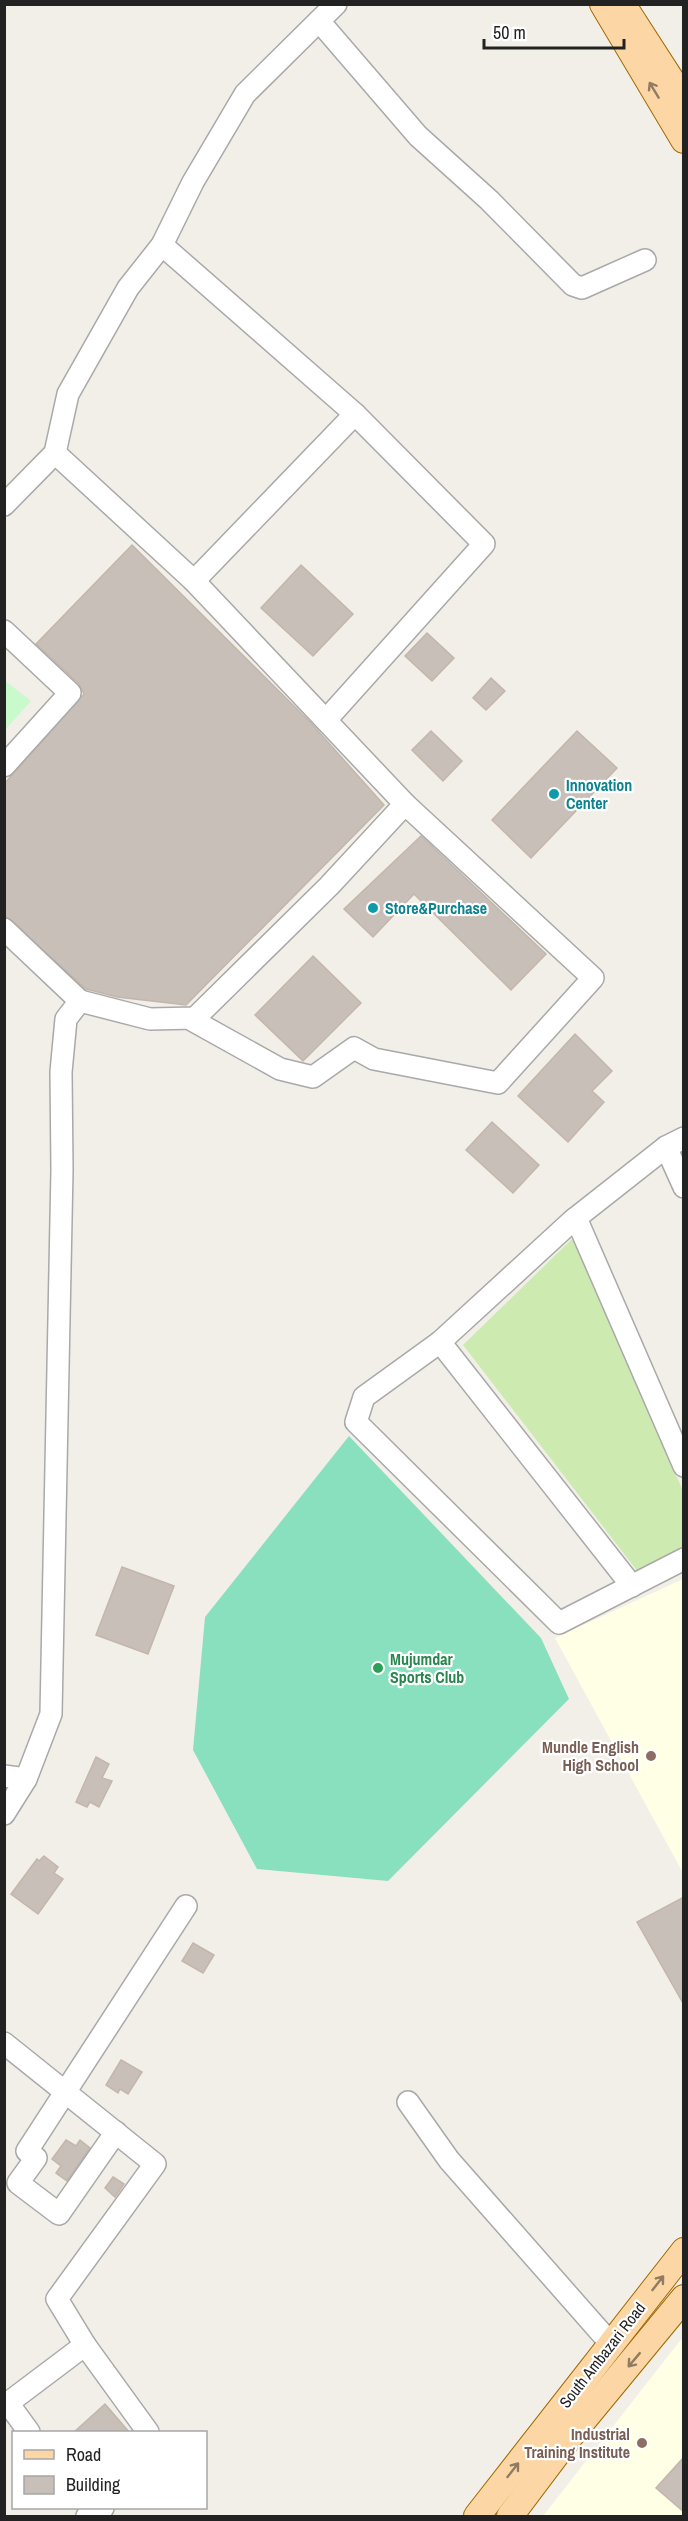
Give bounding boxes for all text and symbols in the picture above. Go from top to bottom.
scale bar [484,12,624,50]
text: 50 m [493,20,526,45]
one-way arrow [647,82,659,99]
place label: Innovation Center [566,774,632,814]
marker: Innovation Center [547,787,561,801]
place label: Store&Purchase [385,897,487,919]
marker: Store&Purchase [366,901,380,915]
place label: Mujumdar Sports Club [390,1648,464,1688]
marker: Mujumdar Sports Club [371,1661,385,1675]
place label: Mundle English High School [542,1736,639,1776]
marker: Mundle English High School [644,1749,658,1763]
one-way arrow [652,2275,665,2291]
street label: South Ambazari Road [554,2298,650,2412]
one-way arrow [627,2352,640,2368]
place label: Industrial Training Institute [524,2423,630,2463]
legend [12,2431,207,2509]
marker: Industrial Training Institute [635,2436,649,2450]
text: Road [66,2442,101,2467]
one-way arrow [507,2463,520,2479]
text: Building [66,2472,121,2497]

